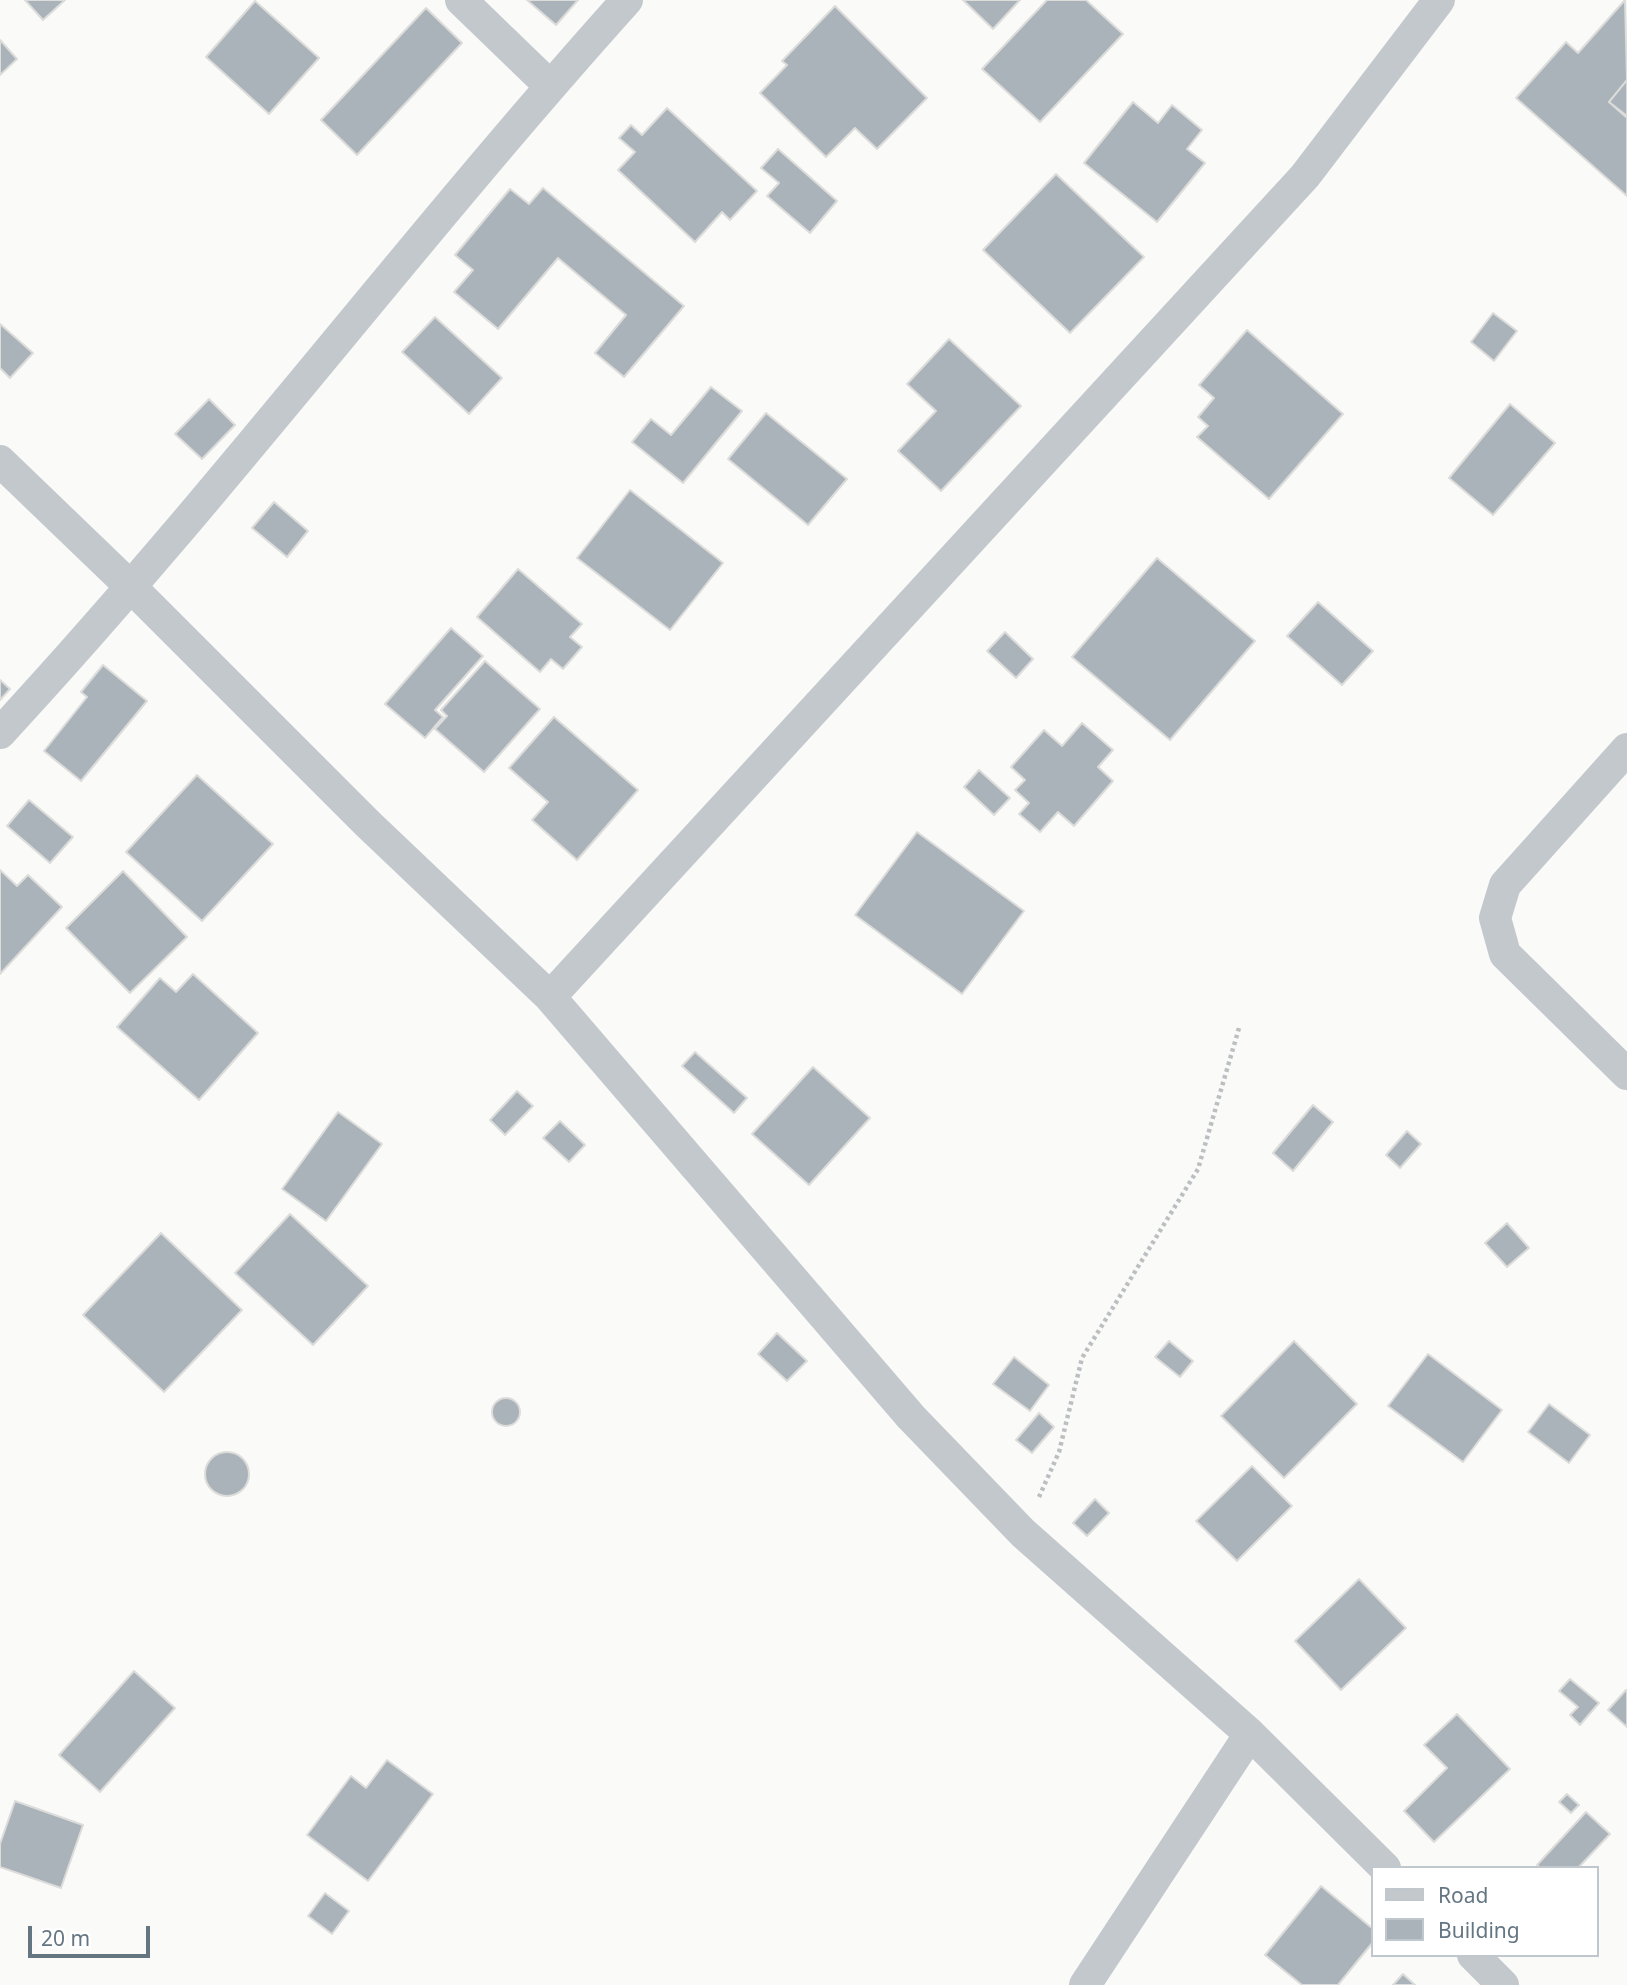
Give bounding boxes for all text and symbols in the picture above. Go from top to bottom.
legend [1372,1866,1599,1957]
text: Road [1438,1881,1488,1909]
scale bar [32,1912,154,1956]
text: Building [1438,1916,1520,1944]
text: 20 m [41,1924,90,1952]

